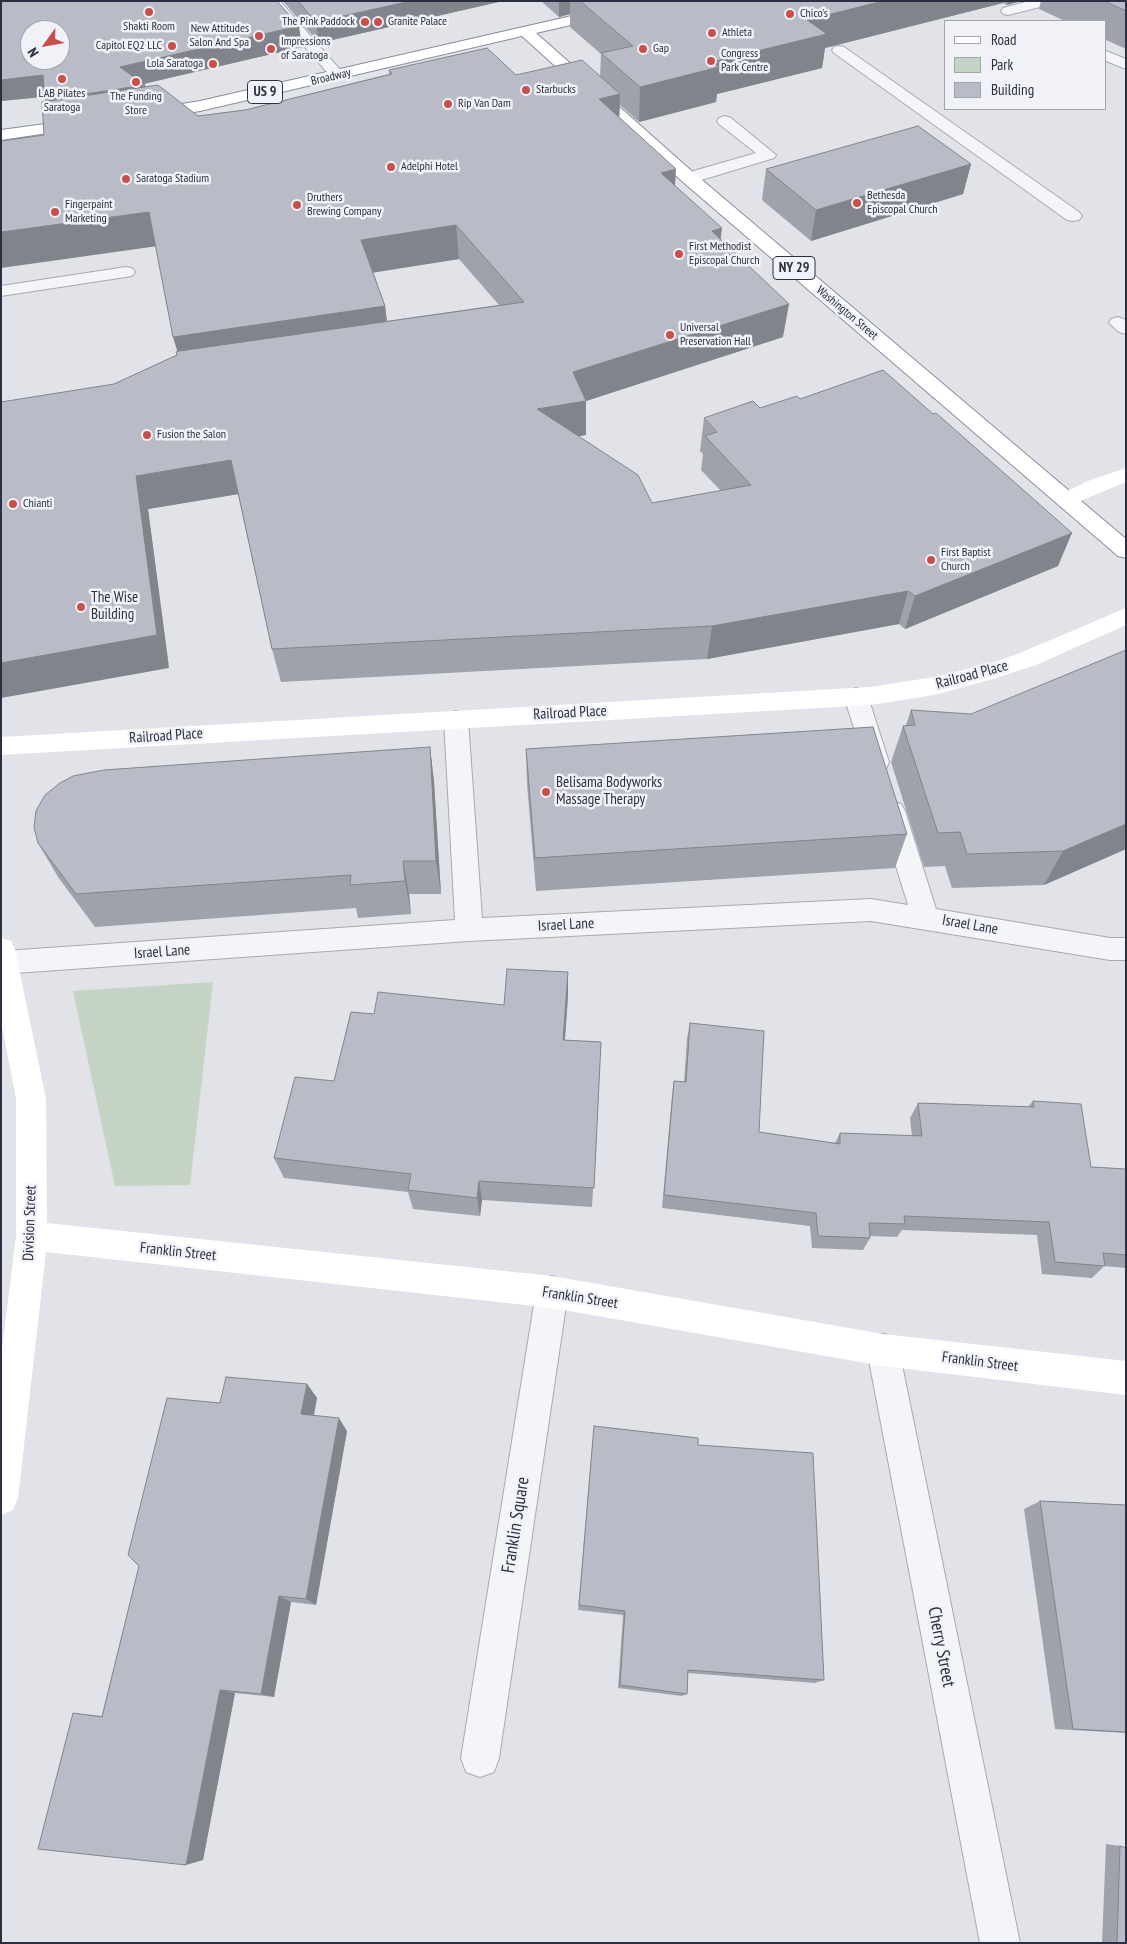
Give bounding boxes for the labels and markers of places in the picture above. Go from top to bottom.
marker: Shakti Room [143,6,155,18]
place label: Chico's [800,7,828,21]
marker: Chico's [784,8,796,20]
place label: The Pink Paddock [282,15,355,29]
place label: Granite Palace [388,15,447,29]
marker: The Pink Paddock [359,16,371,28]
marker: Granite Palace [372,16,384,28]
place label: Shakti Room [123,20,175,34]
place label: New Attitudes Salon And Spa [189,22,249,50]
place label: Athleta [722,26,752,40]
marker: Athleta [706,27,718,39]
marker: New Attitudes Salon And Spa [253,30,265,42]
place label: Impressions of Saratoga [281,35,330,63]
place label: Capitol EQ2 LLC [96,39,162,53]
marker: Capitol EQ2 LLC [166,40,178,52]
place label: Gap [653,42,669,56]
marker: Impressions of Saratoga [265,43,277,55]
marker: Gap [637,43,649,55]
place label: Congress Park Centre [721,47,768,75]
marker: Congress Park Centre [705,55,717,67]
place label: Lola Saratoga [147,57,203,71]
marker: Lola Saratoga [207,58,219,70]
marker: LAB Pilates Saratoga [56,73,68,85]
marker: The Funding Store [130,76,142,88]
place label: Starbucks [536,83,576,97]
marker: Starbucks [520,84,532,96]
place label: LAB Pilates Saratoga [39,87,85,115]
place label: The Funding Store [110,90,162,118]
place label: Rip Van Dam [458,97,511,111]
marker: Rip Van Dam [442,98,454,110]
place label: Adelphi Hotel [401,160,458,174]
marker: Adelphi Hotel [385,161,397,173]
place label: Saratoga Stadium [136,172,209,186]
marker: Saratoga Stadium [120,173,132,185]
place label: Bethesda Episcopal Church [867,189,937,217]
place label: Druthers Brewing Company [307,191,381,219]
marker: Bethesda Episcopal Church [851,197,863,209]
place label: Fingerpaint Marketing [65,198,112,226]
marker: Druthers Brewing Company [291,199,303,211]
marker: Fingerpaint Marketing [49,206,61,218]
place label: First Methodist Episcopal Church [689,240,759,268]
marker: First Methodist Episcopal Church [673,248,685,260]
place label: Universal Preservation Hall [680,321,751,349]
marker: Universal Preservation Hall [664,329,676,341]
place label: Fusion the Salon [157,428,226,442]
marker: Fusion the Salon [141,429,153,441]
place label: Chianti [23,497,52,511]
marker: Chianti [7,498,19,510]
place label: First Baptist Church [941,546,991,574]
marker: First Baptist Church [925,554,937,566]
place label: The Wise Building [91,589,138,624]
marker: The Wise Building [75,601,87,613]
place label: Belisama Bodyworks Massage Therapy [556,774,662,809]
marker: Belisama Bodyworks Massage Therapy [540,786,552,798]

